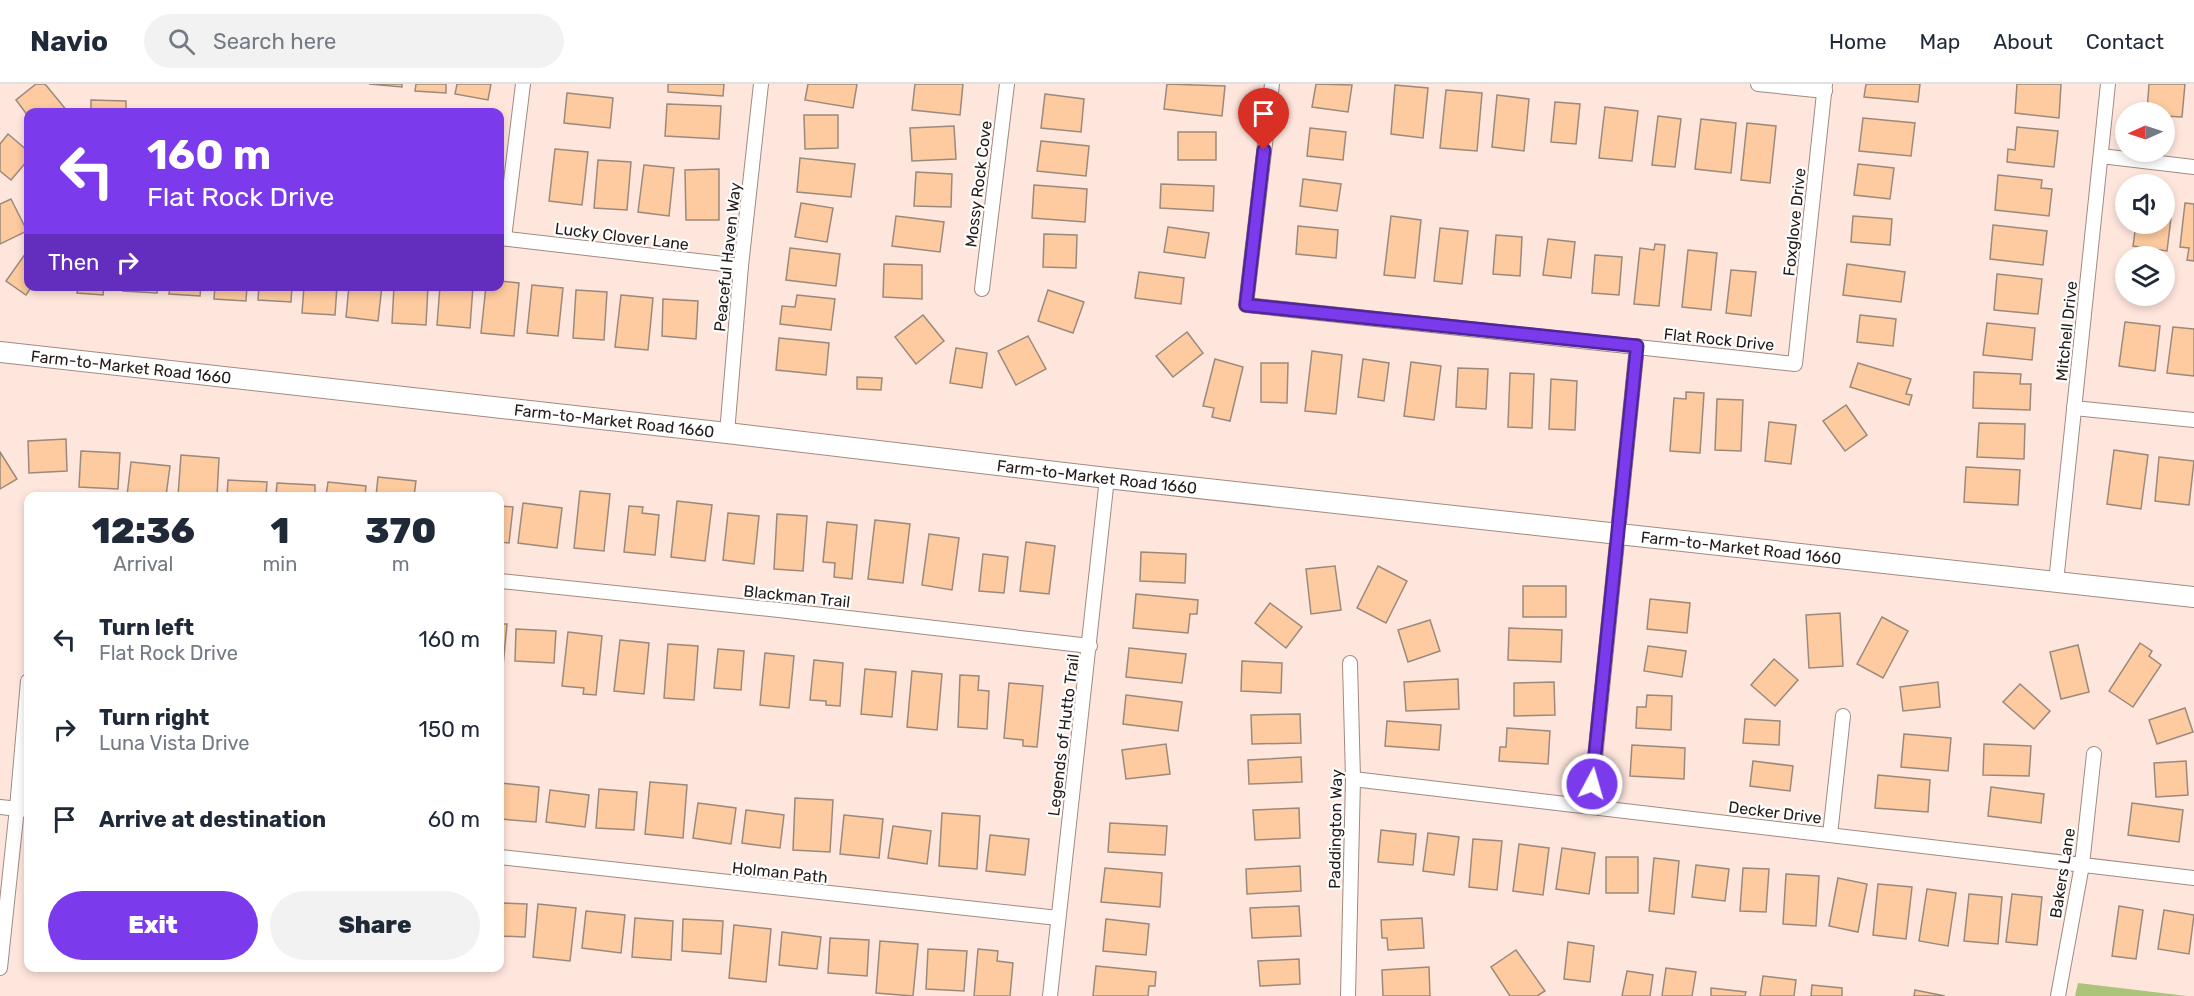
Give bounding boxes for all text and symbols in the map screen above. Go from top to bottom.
search box [144,14,564,68]
text: Navio [30,25,108,58]
icon: search [165,25,198,58]
text: Search here [213,28,336,55]
text: Home [1829,29,1886,54]
text: Map [1919,29,1960,54]
text: About [1993,29,2053,54]
text: Contact [2086,29,2164,54]
pin [1238,88,1289,150]
icon: arrive [1247,97,1280,130]
north arrow [2115,102,2175,162]
map controls [2115,102,2175,306]
street label: Mossy Rock Cove [961,119,996,249]
text: 160 m [147,130,271,180]
icon: left [48,132,126,210]
street label: Foxglove Drive [1779,167,1810,277]
button: sound [2115,174,2175,234]
text: Flat Rock Drive [147,181,334,213]
street label: Peaceful Haven Way [710,181,745,333]
street label: Lucky Clover Lane [554,219,690,254]
icon: right [111,246,144,279]
button: layers [2115,246,2175,306]
text: Then [48,249,99,276]
street label: Mitchell Drive [2052,280,2081,382]
street label: Flat Rock Drive [1663,324,1775,355]
street label: Farm-to-Market Road 1660 [30,347,232,388]
street label: Farm-to-Market Road 1660 [513,400,715,442]
street label: Farm-to-Market Road 1660 [996,456,1198,498]
text: 12:36 [92,509,195,552]
text: 1 [270,509,289,552]
text: 370 [365,509,436,552]
street label: Farm-to-Market Road 1660 [1640,528,1842,568]
text: Arrival [113,552,173,576]
text: min [263,552,297,576]
text: m [392,552,410,576]
street label: Blackman Trail [743,581,851,612]
text: Turn left [99,614,194,641]
icon: left [48,623,81,656]
text: 160 m [418,626,480,653]
text: Flat Rock Drive [99,641,238,665]
street label: Legends of Hutto Trail [1044,653,1083,817]
text: Turn right [99,704,209,731]
icon: right [48,713,81,746]
text: 150 m [419,716,480,743]
text: Luna Vista Drive [99,731,249,755]
position arrow [1560,752,1624,816]
street label: Paddington Way [1325,769,1346,889]
street label: Decker Drive [1727,797,1823,828]
icon: arrive [48,803,81,836]
text: Arrive at destination [99,806,326,833]
text: 60 m [428,806,480,833]
street label: Bakers Lane [2046,827,2079,920]
street label: Holman Path [731,858,829,887]
button: Exit [48,891,258,960]
button: Share [270,891,480,960]

